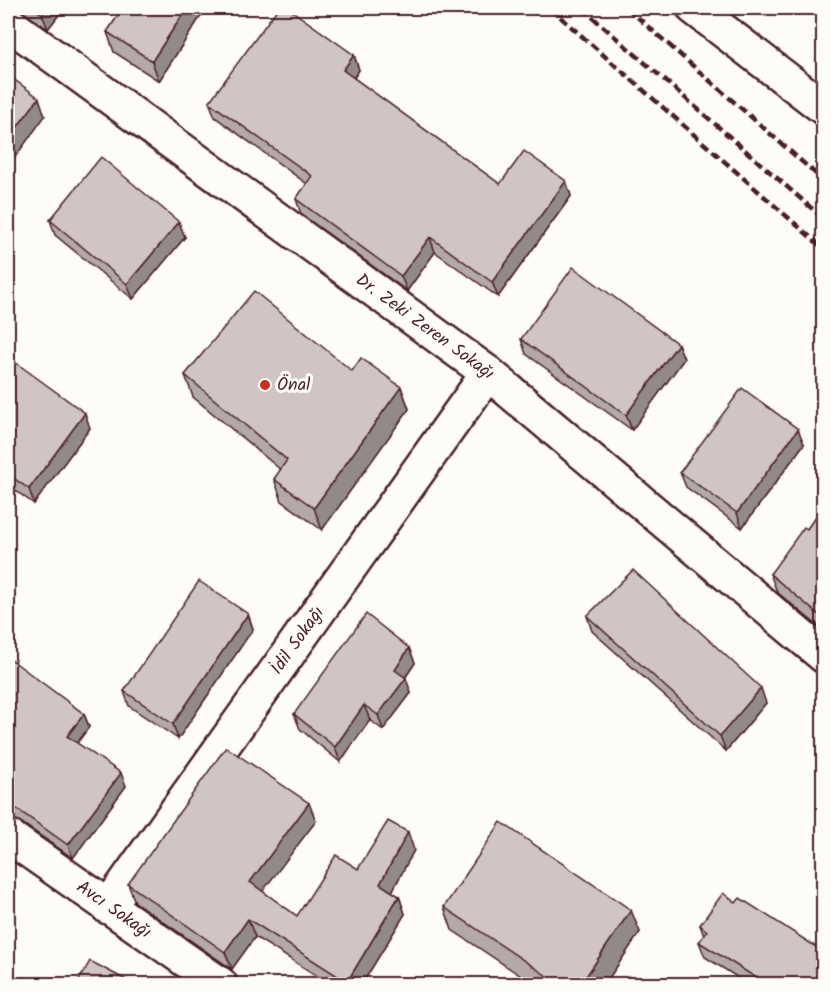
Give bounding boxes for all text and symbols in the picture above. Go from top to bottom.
street label: Dr. Zeki Zeren Sokağı [349,266,501,387]
place label: Önal [277,371,311,400]
marker: Önal [258,378,272,392]
street label: İdil Sokağı [263,600,332,681]
street label: Avcı Sokağı [70,873,157,946]

